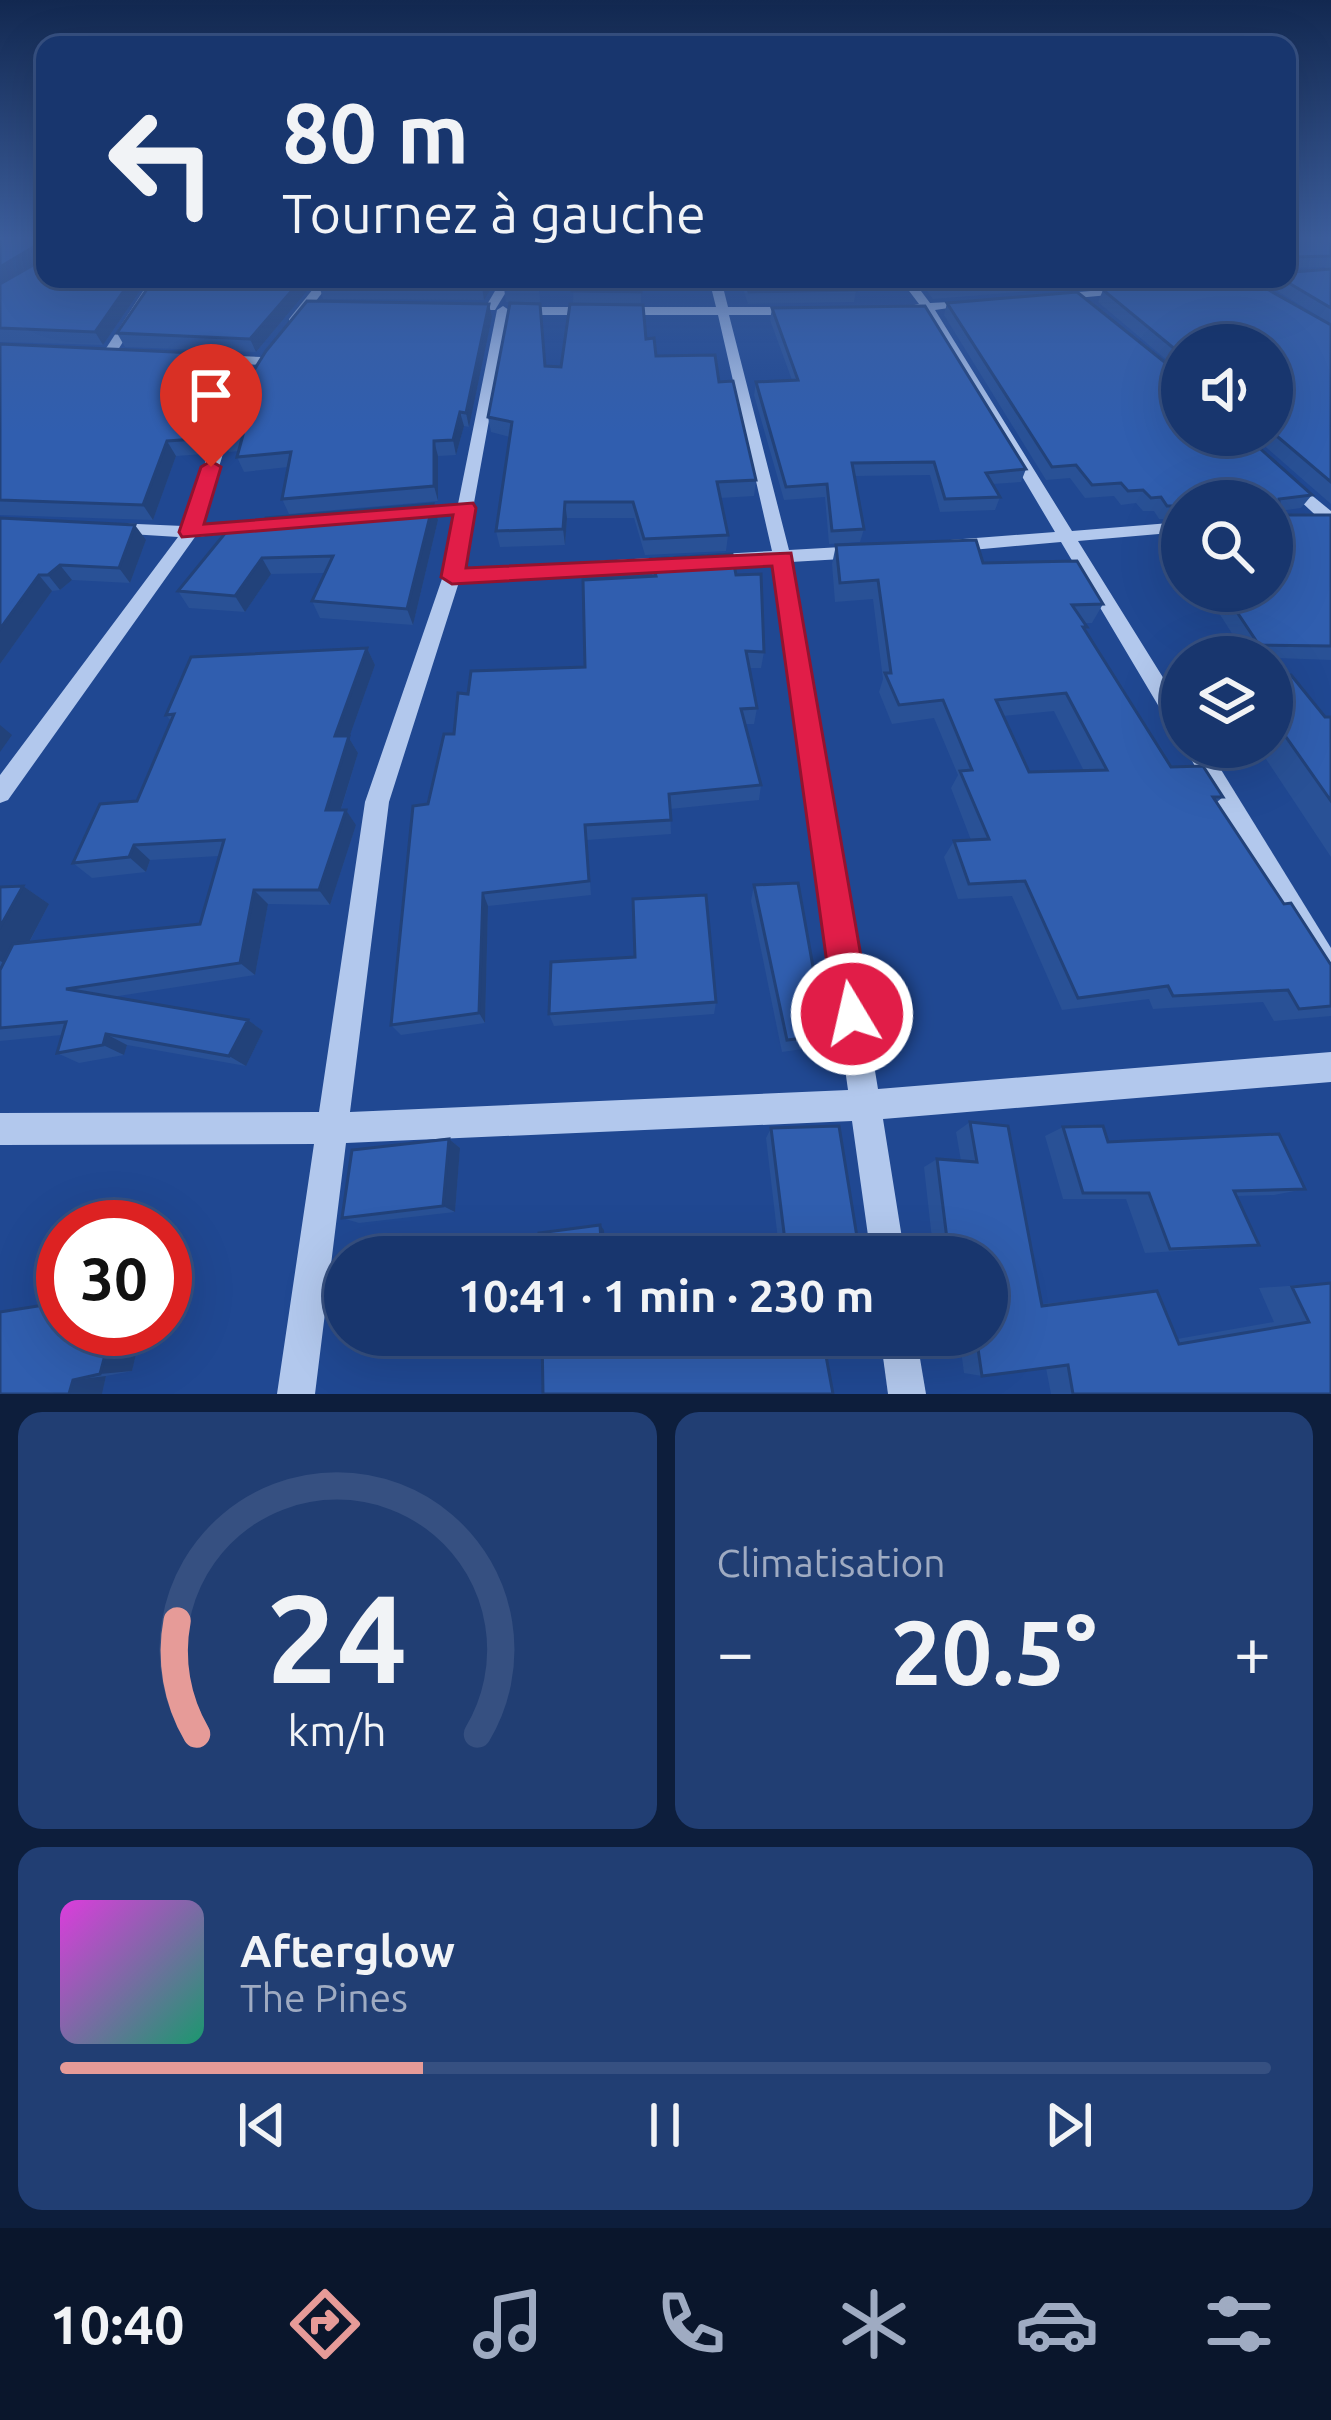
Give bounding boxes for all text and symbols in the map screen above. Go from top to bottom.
icon: left [84,84,240,240]
text: 80 m [282,85,469,179]
text: Tournez à gauche [282,183,706,243]
map controls [1161,324,1293,768]
button: sound [1161,324,1293,456]
pin [160,344,262,467]
icon: arrive [178,362,244,428]
button: search [1161,480,1293,612]
button: layers [1161,636,1293,768]
position arrow [789,951,915,1077]
speed limit sign: 30 [36,1200,192,1356]
text: 10:41 · 1 min · 230 m [458,1270,874,1321]
text: Climatisation [717,1541,945,1584]
text: 24 [267,1567,408,1707]
text: 20.5° [891,1601,1097,1702]
text: − [717,1614,754,1688]
text: + [1234,1614,1271,1688]
text: km/h [288,1705,387,1753]
text: Afterglow [240,1925,455,1976]
text: The Pines [240,1976,408,2019]
icon: previous [229,2092,295,2158]
icon: pause [632,2092,698,2158]
icon: next [1036,2092,1102,2158]
icon: directions [283,2282,367,2366]
icon: music [466,2282,550,2366]
icon: phone [649,2282,733,2366]
icon: climate [832,2282,916,2366]
icon: car [1015,2282,1099,2366]
icon: filters [1197,2282,1281,2366]
text: 10:40 [49,2294,185,2354]

